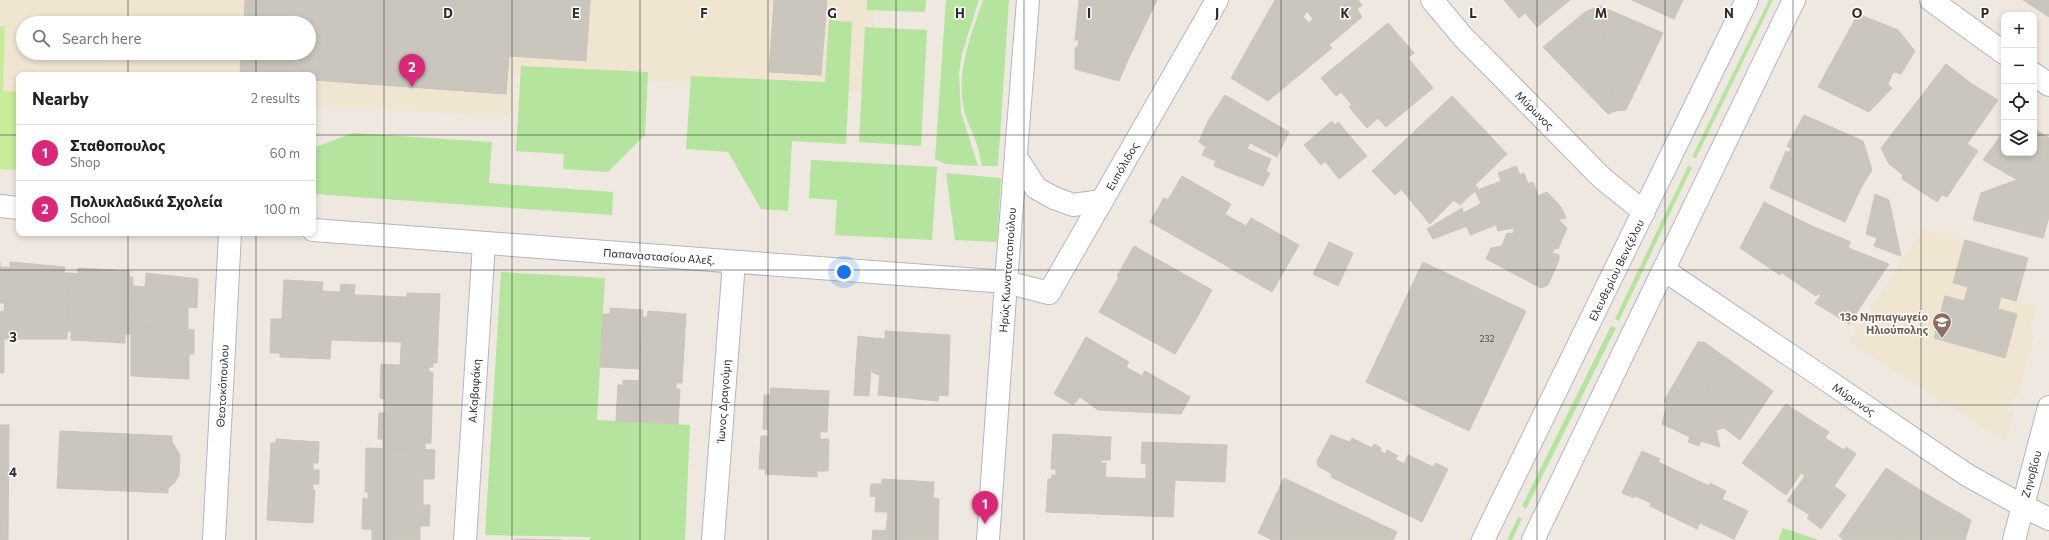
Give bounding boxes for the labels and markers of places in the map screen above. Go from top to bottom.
pin: 2 [399,54,425,87]
place label: 13ο Νηπιαγωγείο Ηλιούπολης [1840,310,1928,336]
school or university icon: 13ο Νηπιαγωγείο Ηλιούπολης [1931,311,1953,339]
pin: 1 [972,491,998,524]

